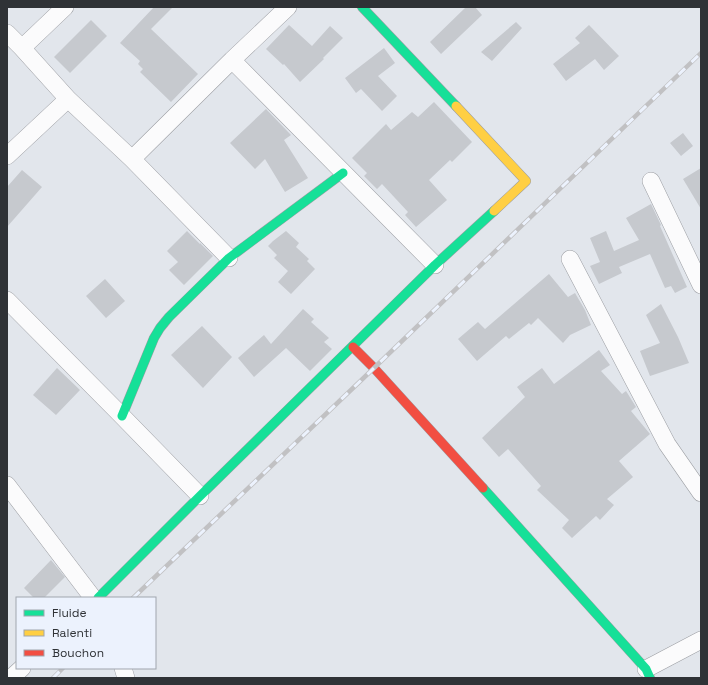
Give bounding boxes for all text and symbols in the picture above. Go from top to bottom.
legend [16,597,156,669]
text: Fluide [52,605,87,621]
text: Ralenti [52,625,92,641]
text: Bouchon [52,645,104,661]

